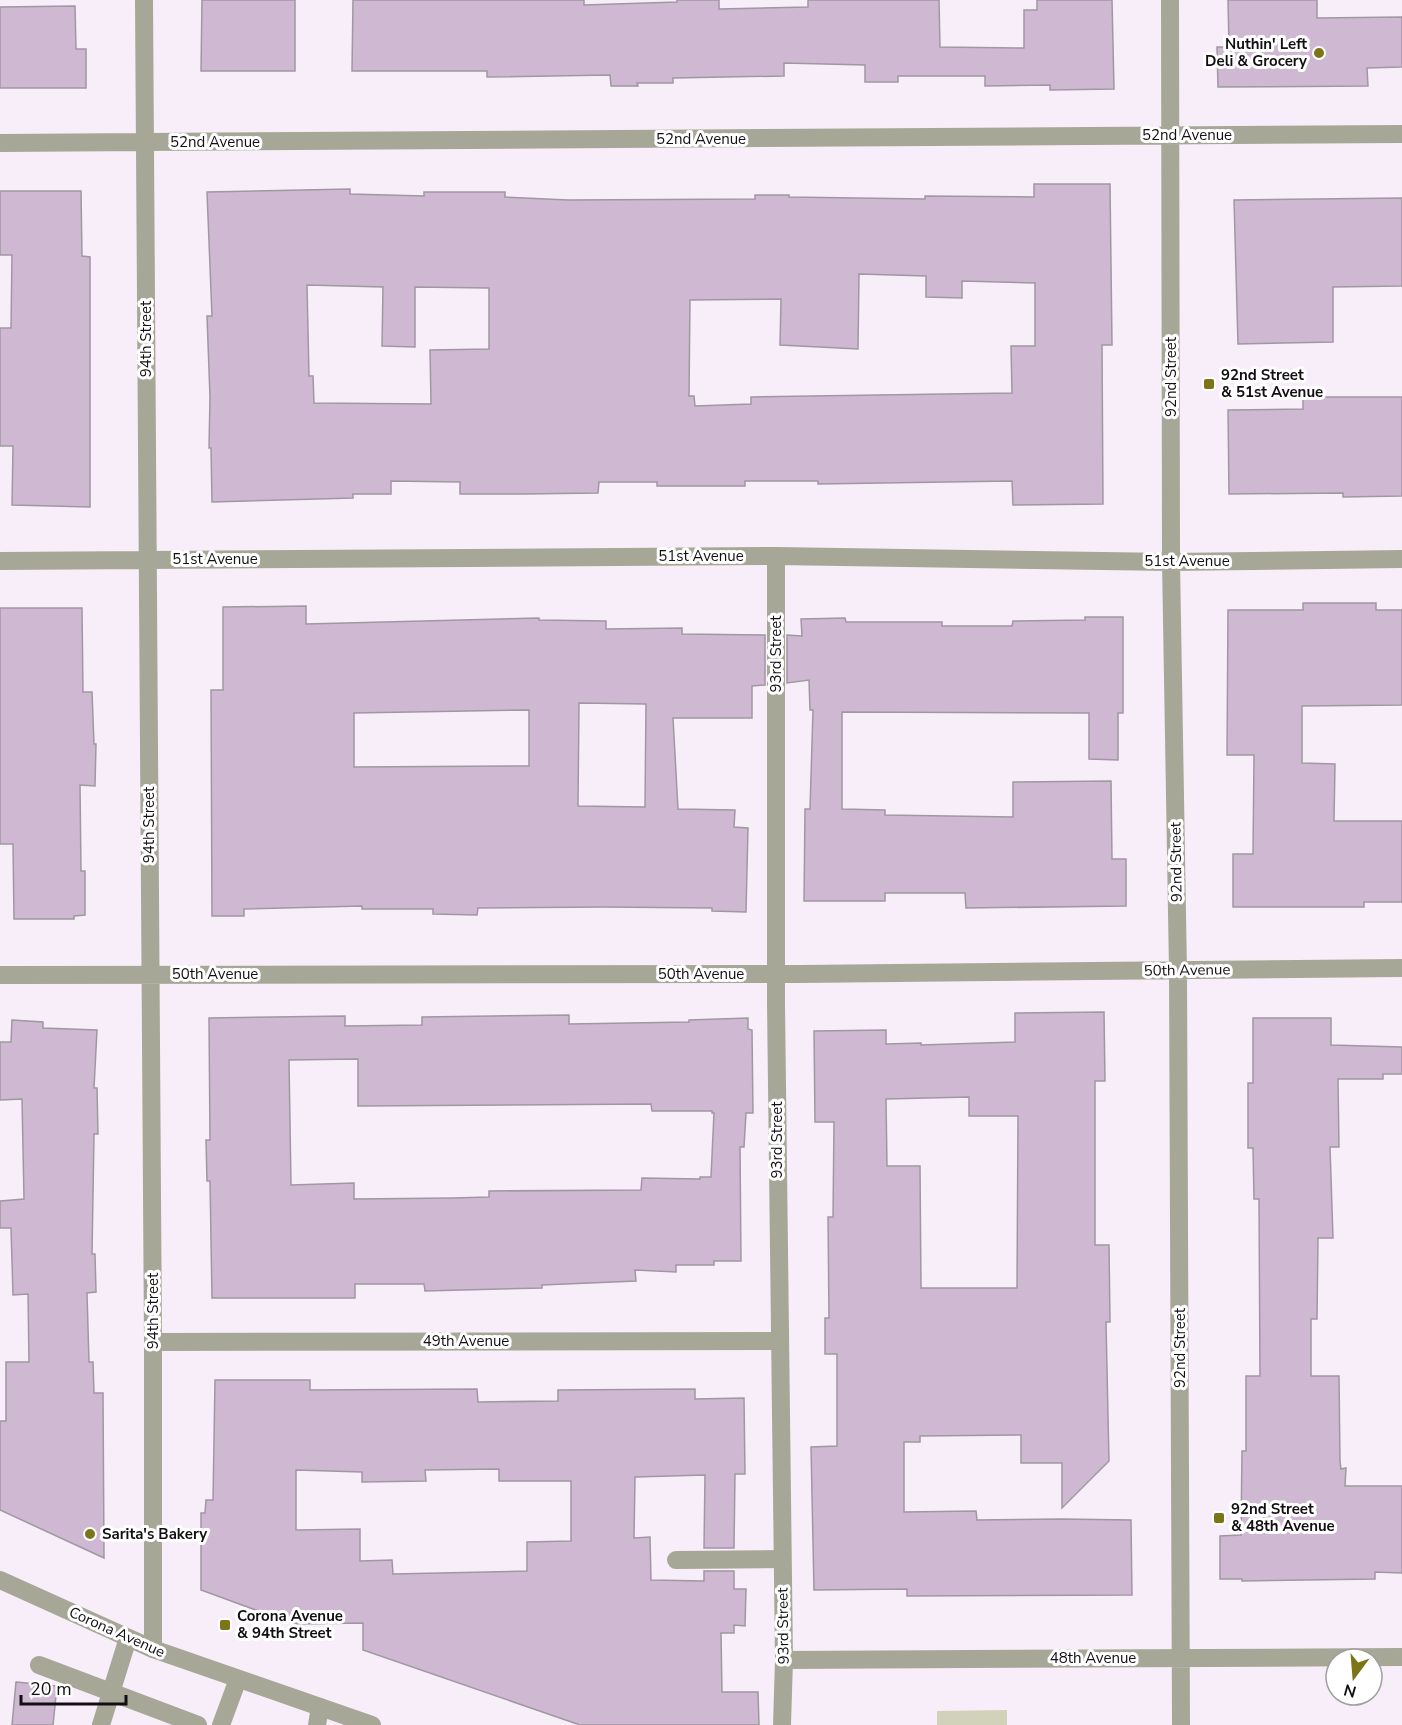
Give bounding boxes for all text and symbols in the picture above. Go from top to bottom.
place label: Nuthin' Left Deli & Grocery [1205,34,1307,71]
marker: Nuthin' Left Deli & Grocery [1312,46,1326,60]
street label: 52nd Avenue [1142,125,1232,145]
street label: 52nd Avenue [656,129,746,149]
street label: 52nd Avenue [170,132,260,152]
street label: 94th Street [136,300,156,377]
street label: 92nd Street [1161,336,1181,417]
place label: 92nd Street & 51st Avenue [1221,365,1323,402]
marker: 92nd Street & 51st Avenue [1202,377,1216,391]
street label: 51st Avenue [658,546,744,566]
street label: 51st Avenue [172,549,258,569]
street label: 51st Avenue [1144,551,1230,571]
street label: 93rd Street [766,615,786,692]
street label: 94th Street [139,786,159,863]
street label: 92nd Street [1165,821,1187,902]
street label: 50th Avenue [1143,959,1231,981]
street label: 50th Avenue [172,964,258,984]
street label: 50th Avenue [658,964,744,984]
street label: 93rd Street [767,1101,787,1178]
street label: 94th Street [143,1272,163,1349]
street label: 92nd Street [1170,1307,1190,1388]
street label: 49th Avenue [423,1331,509,1351]
place label: 92nd Street & 48th Avenue [1231,1499,1335,1536]
marker: 92nd Street & 48th Avenue [1212,1511,1226,1525]
place label: Sarita's Bakery [102,1524,207,1544]
marker: Sarita's Bakery [83,1527,97,1541]
street label: 93rd Street [772,1587,794,1665]
street label: Corona Avenue [66,1602,168,1662]
place label: Corona Avenue & 94th Street [237,1606,343,1643]
marker: Corona Avenue & 94th Street [218,1618,232,1632]
north arrow [1324,1647,1384,1707]
street label: 48th Avenue [1050,1648,1136,1668]
scale bar [21,1668,126,1706]
text: 20 m [30,1677,72,1701]
text: N [1341,1678,1359,1703]

